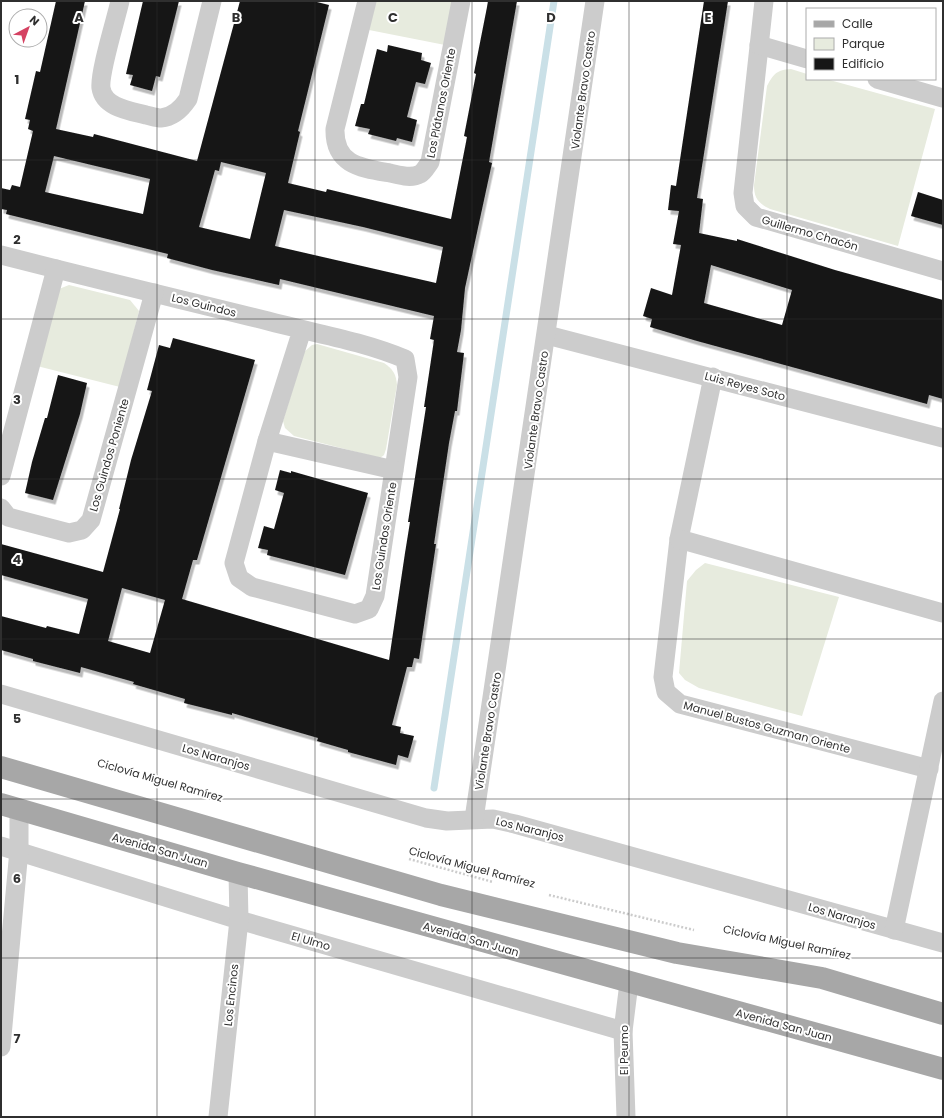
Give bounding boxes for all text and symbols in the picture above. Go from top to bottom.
north arrow [8,8,48,48]
text: A [74,8,84,27]
text: B [232,8,241,27]
text: C [388,8,398,27]
text: D [546,8,556,27]
text: E [704,8,712,27]
legend [806,8,936,80]
text: N [26,12,43,29]
text: Calle [842,15,873,32]
street label: Violante Bravo Castro [567,30,599,150]
text: Parque [842,35,885,52]
street label: Los Plátanos Oriente [423,47,460,159]
text: Edificio [842,55,884,72]
text: 1 [15,70,19,89]
street label: Guillermo Chacón [760,212,860,254]
text: 2 [13,230,21,249]
street label: Los Guindos [170,289,238,321]
street label: Violante Bravo Castro [520,350,552,470]
street label: Luis Reyes Soto [703,368,787,404]
text: 3 [13,390,21,409]
street label: Los Guindos Poniente [85,396,133,513]
street label: Los Guindos Oriente [368,481,400,591]
text: 4 [13,550,22,569]
street label: Violante Bravo Castro [471,671,505,791]
street label: Manuel Bustos Guzman Oriente [682,697,852,757]
text: 5 [13,709,21,728]
street label: Los Naranjos [180,740,252,774]
street label: Ciclovía Miguel Ramírez [95,754,225,806]
street label: Los Naranjos [494,813,566,845]
street label: Avenida San Juan [110,829,210,871]
street label: Ciclovía Miguel Ramírez [407,842,537,892]
text: 6 [13,869,21,888]
street label: Los Naranjos [806,899,878,933]
street label: Avenida San Juan [421,918,521,960]
street label: Ciclovía Miguel Ramírez [722,921,852,963]
street label: El Ulmo [290,928,332,954]
street label: Los Encinos [220,963,242,1027]
street label: Avenida San Juan [734,1004,834,1046]
street label: El Peumo [616,1025,632,1075]
text: 7 [14,1029,21,1048]

